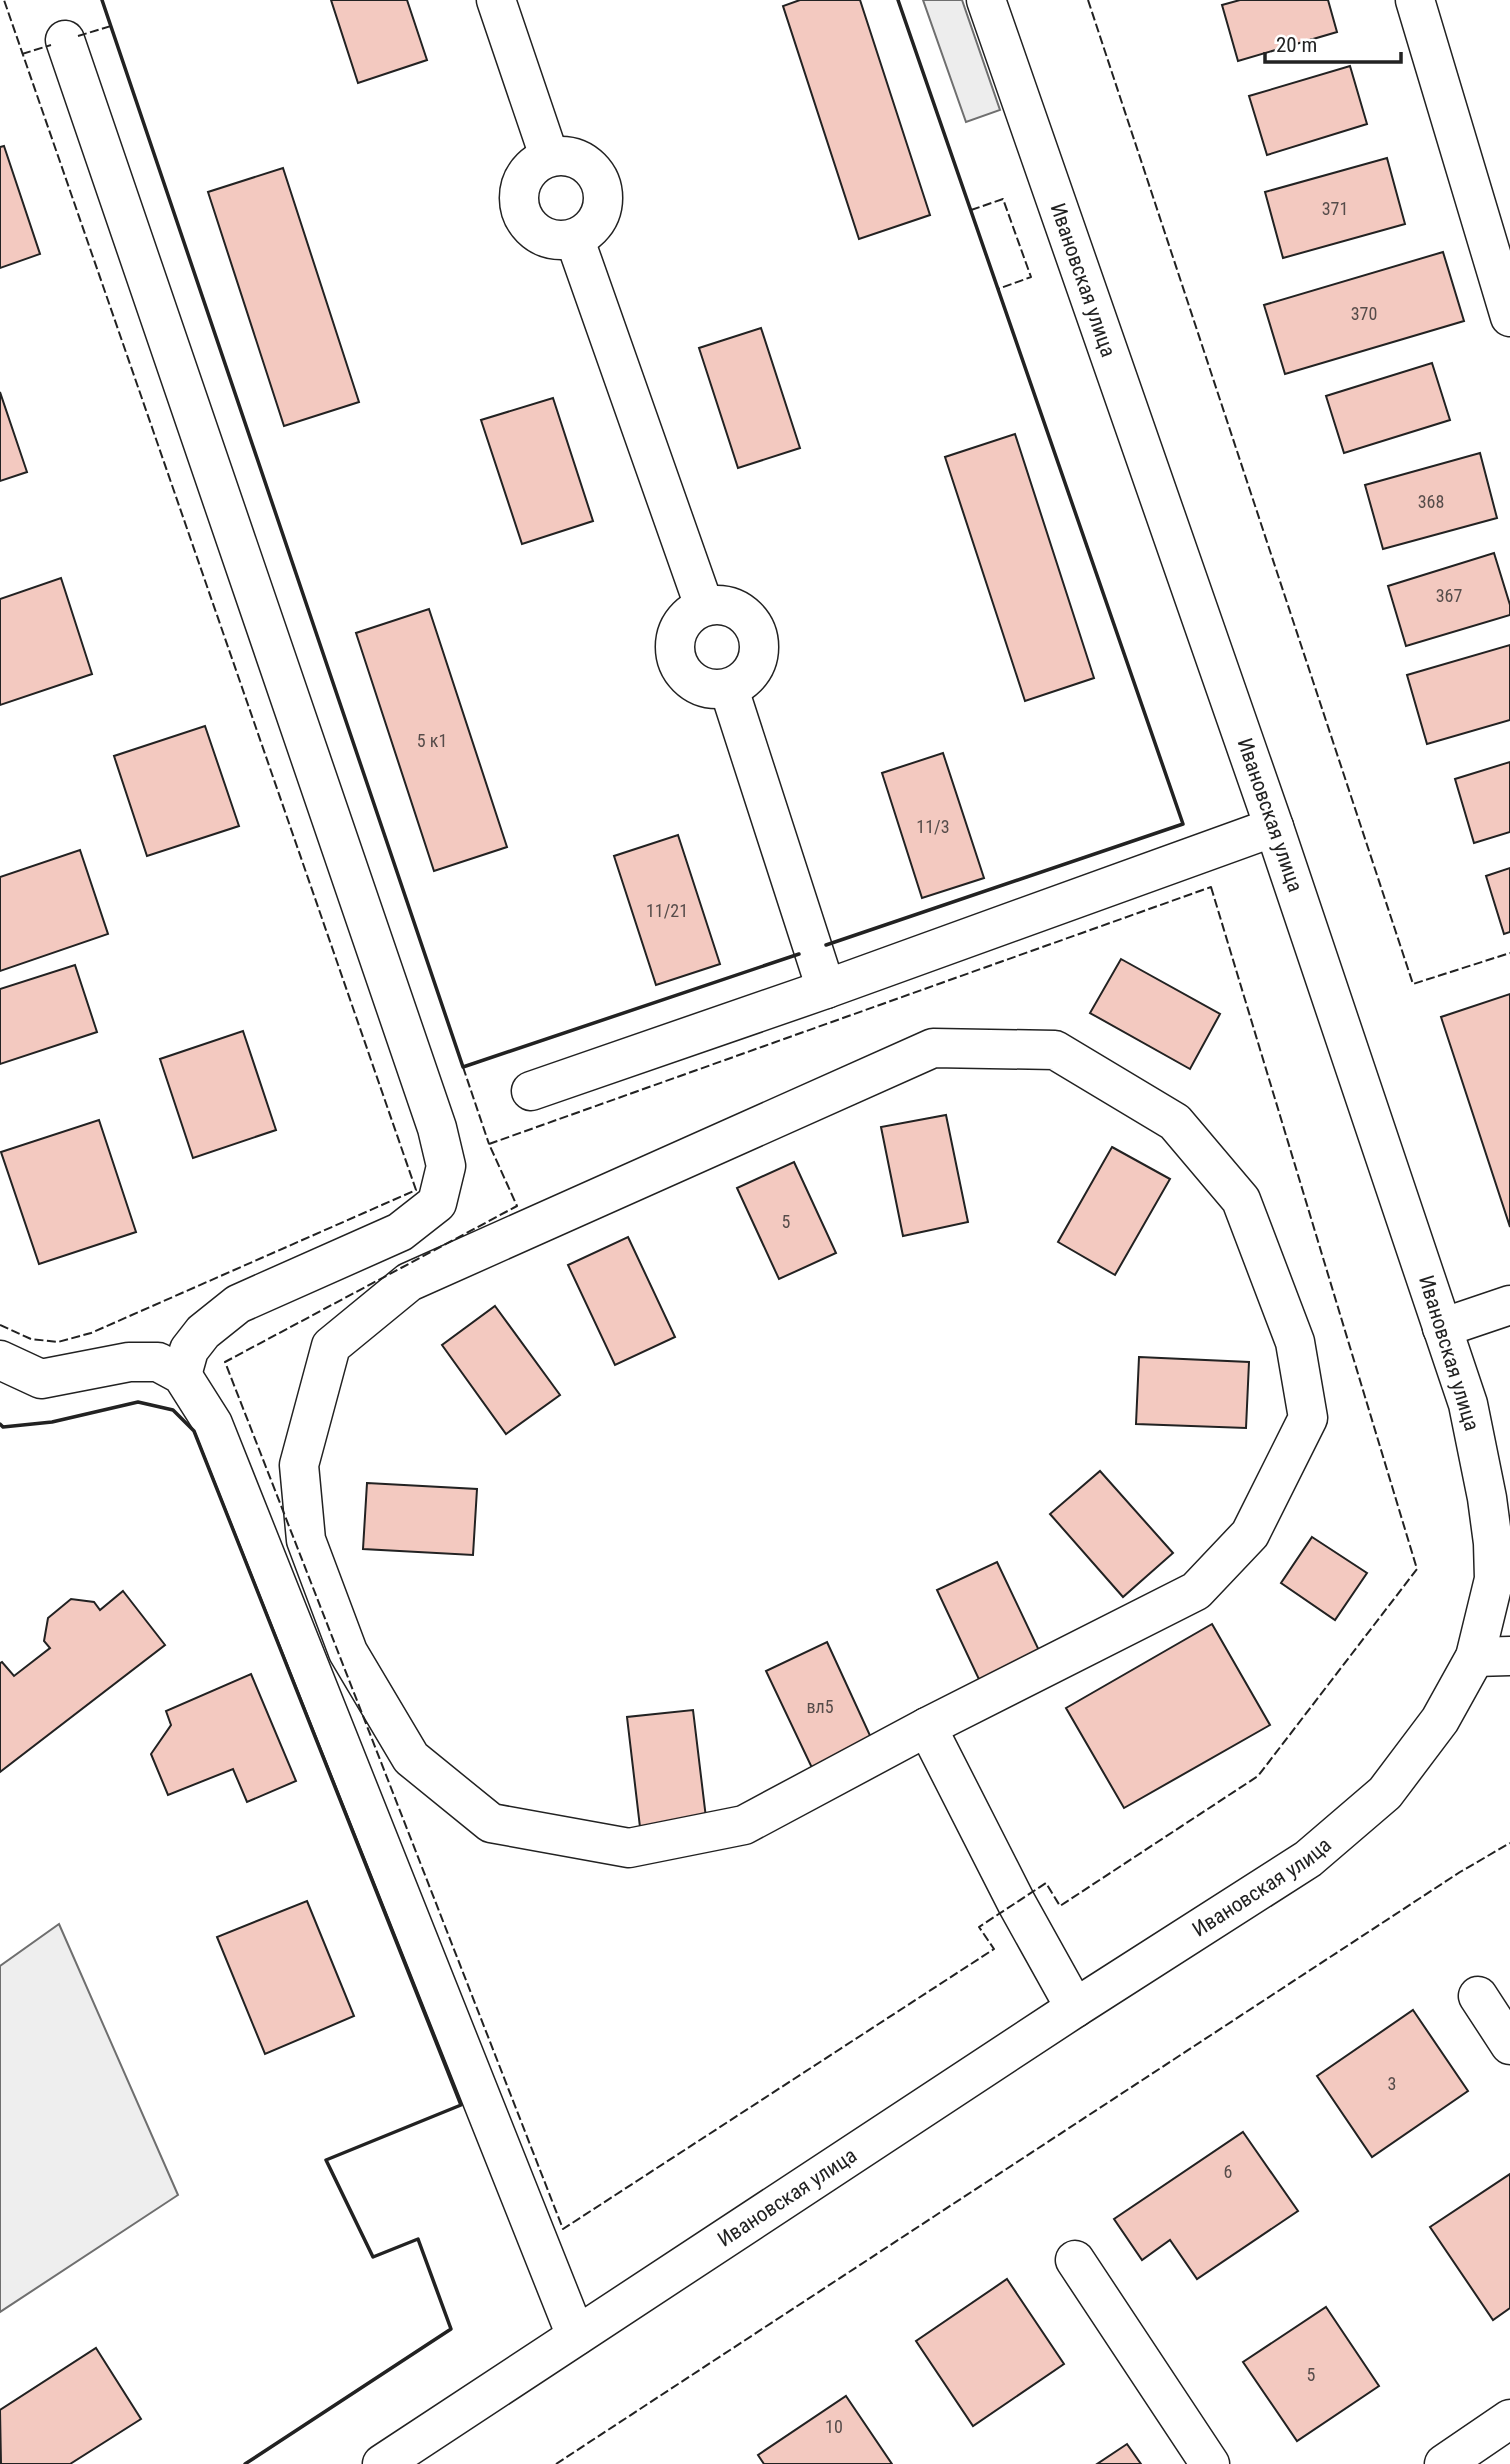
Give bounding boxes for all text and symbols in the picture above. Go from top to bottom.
scale bar [1265,21,1402,65]
text: 20 m [1276,33,1317,57]
house number: 371 [1322,198,1348,219]
street label: Ивановская улица [1045,200,1121,360]
house number: 370 [1351,303,1377,324]
house number: 368 [1418,491,1444,512]
house number: 367 [1436,585,1462,606]
house number: 5 к1 [417,730,447,751]
street label: Ивановская улица [1232,735,1308,895]
house number: 11/3 [916,816,950,837]
house number: 11/21 [646,900,688,921]
house number: 5 [782,1211,791,1232]
street label: Ивановская улица [1414,1272,1484,1434]
house number: вл5 [806,1696,834,1717]
street label: Ивановская улица [1188,1833,1336,1942]
house number: 3 [1388,2073,1396,2094]
street label: Ивановская улица [713,2143,861,2252]
house number: 6 [1224,2161,1232,2182]
house number: 5 [1307,2364,1316,2385]
house number: 10 [825,2416,843,2437]

